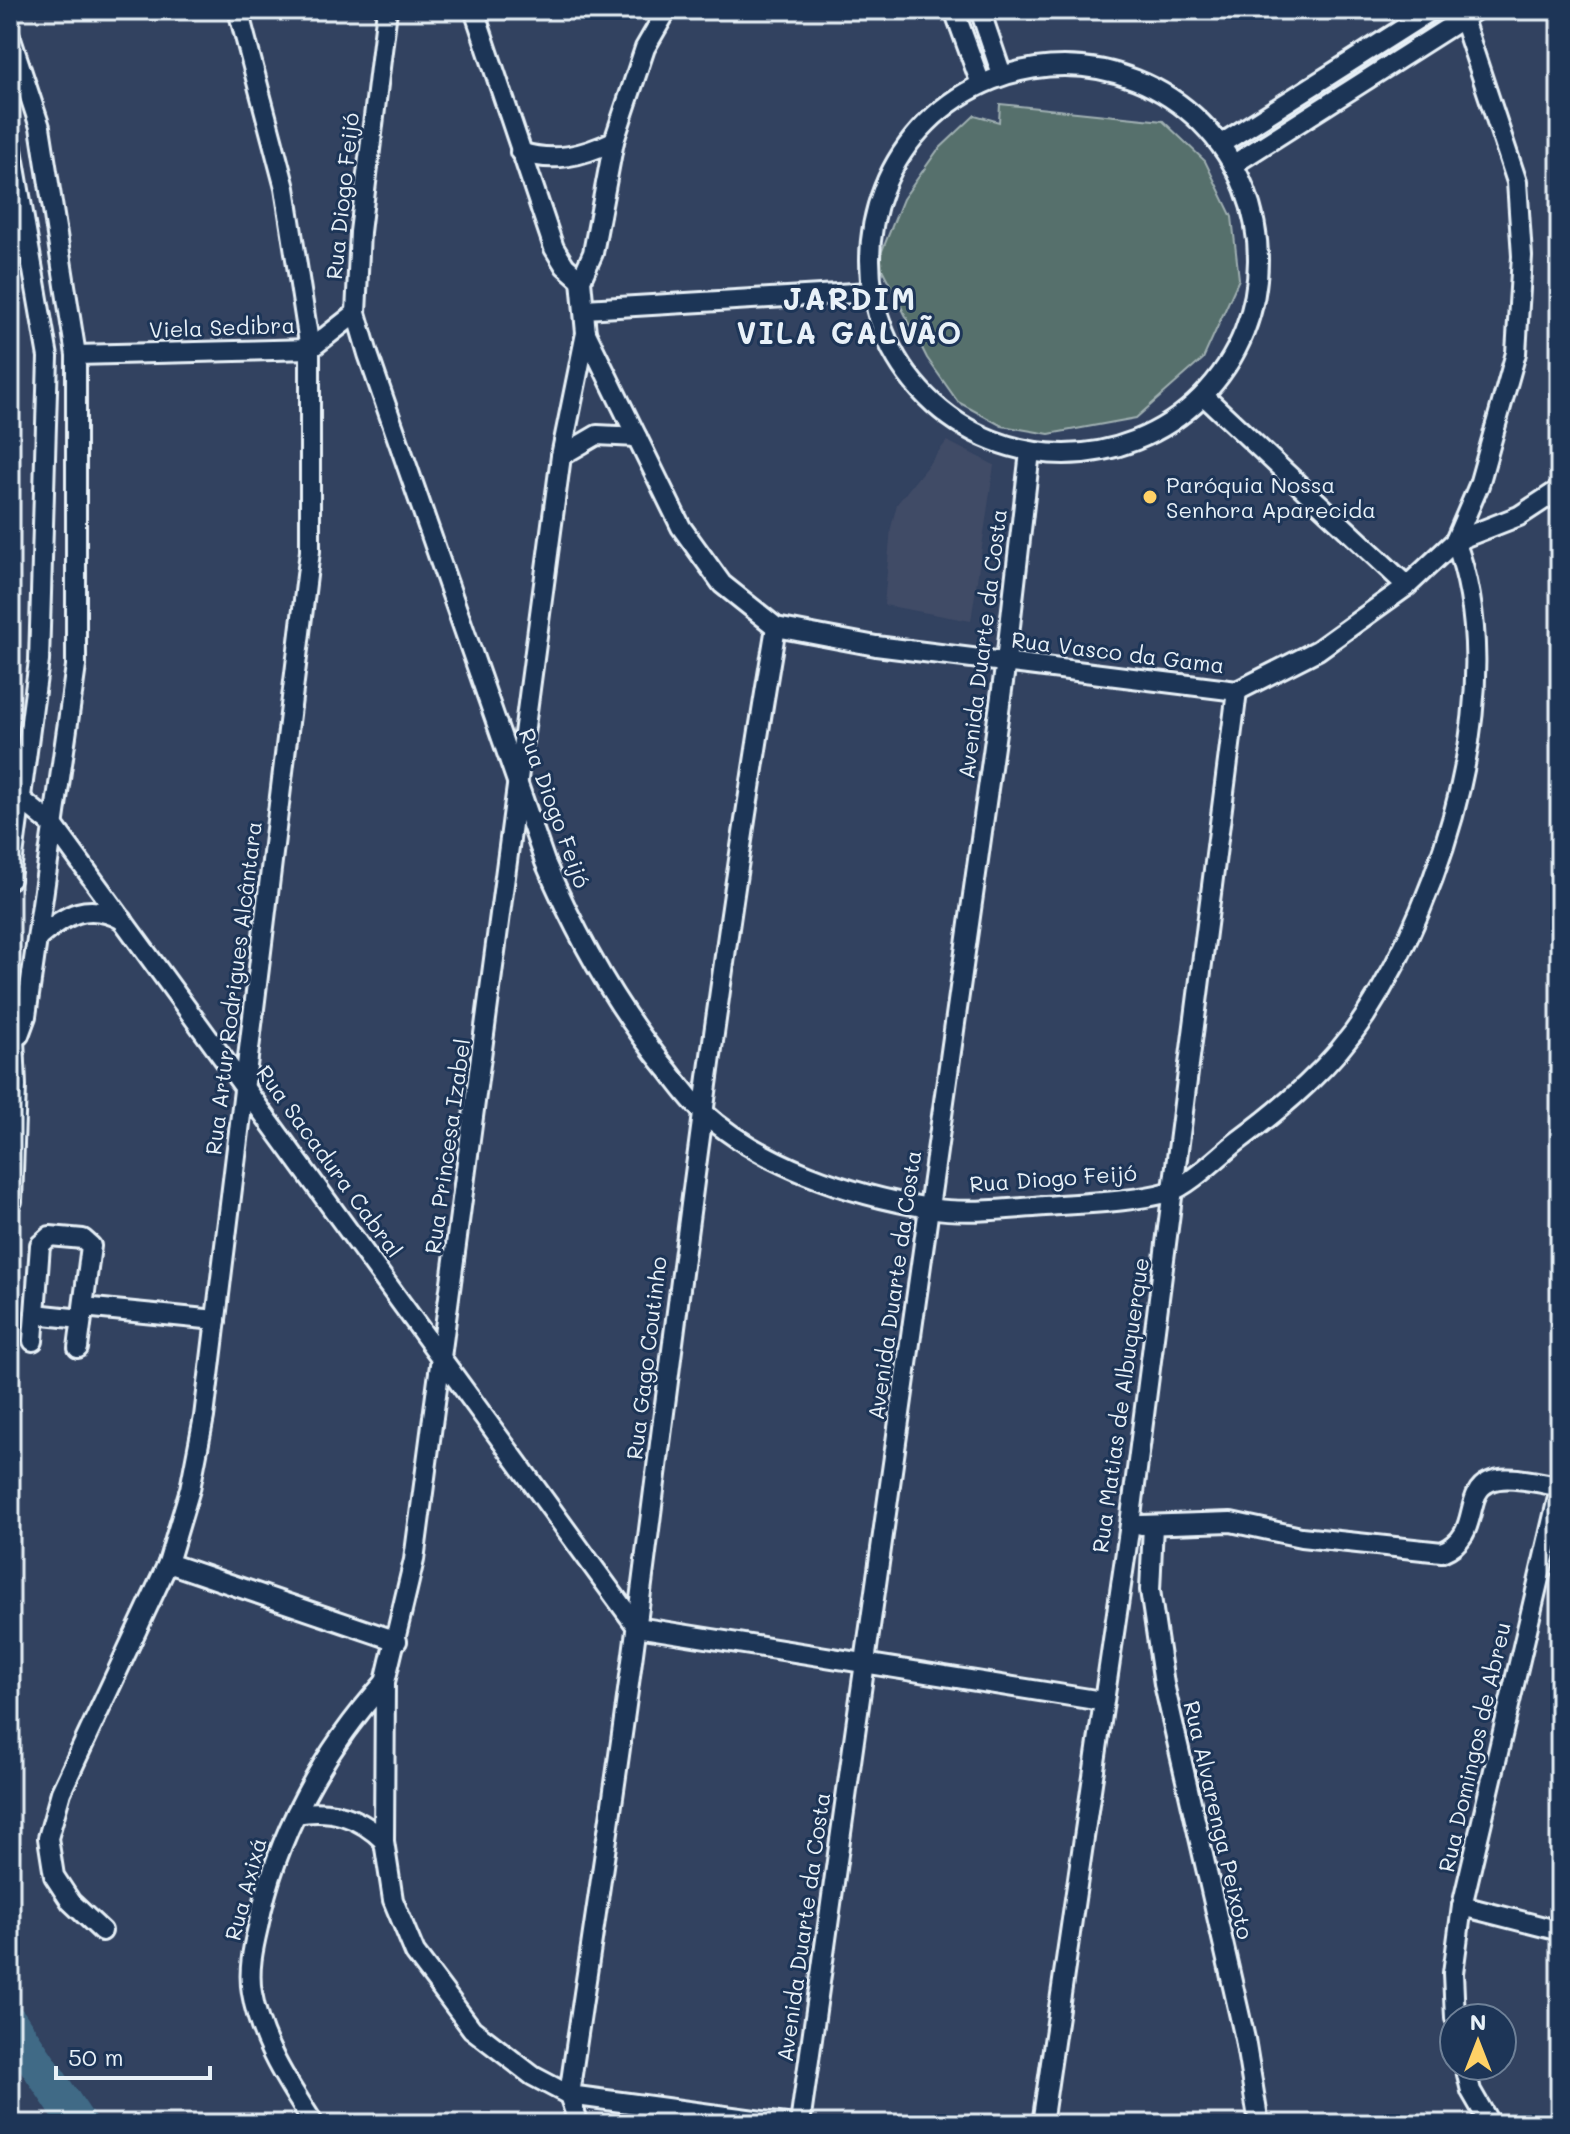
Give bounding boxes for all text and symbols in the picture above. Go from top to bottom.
street label: Rua Diogo Feijó [319,111,365,281]
district label: JARDIM VILA GALVÃO [737,278,963,352]
street label: Viela Sedibra [148,310,296,344]
place label: Paróquia Nossa Senhora Aparecida [1166,470,1376,524]
marker: Paróquia Nossa Senhora Aparecida [1141,488,1159,506]
street label: Avenida Duarte da Costa [951,507,1013,781]
street label: Rua Vasco da Gama [1010,625,1226,679]
street label: Rua Diogo Feijó [513,724,597,892]
street label: Rua Artur Rodrigues Alcântara [198,820,268,1156]
street label: Rua Princesa Izabel [418,1037,476,1255]
street label: Rua Sacadura Cabral [250,1059,410,1263]
street label: Avenida Duarte da Costa [861,1148,927,1422]
street label: Rua Diogo Feijó [968,1158,1138,1198]
street label: Rua Gago Coutinho [619,1255,673,1461]
street label: Rua Matias de Albuquerque [1085,1255,1155,1555]
street label: Rua Domingos de Abreu [1431,1619,1517,1875]
street label: Rua Alvarenga Peixoto [1177,1698,1261,1942]
street label: Avenida Duarte da Costa [770,1790,836,2064]
street label: Rua Axixá [217,1835,273,1943]
north arrow [1438,2002,1518,2082]
text: N [1470,2007,1486,2036]
scale bar [56,2030,210,2080]
text: 50 m [68,2041,124,2072]

